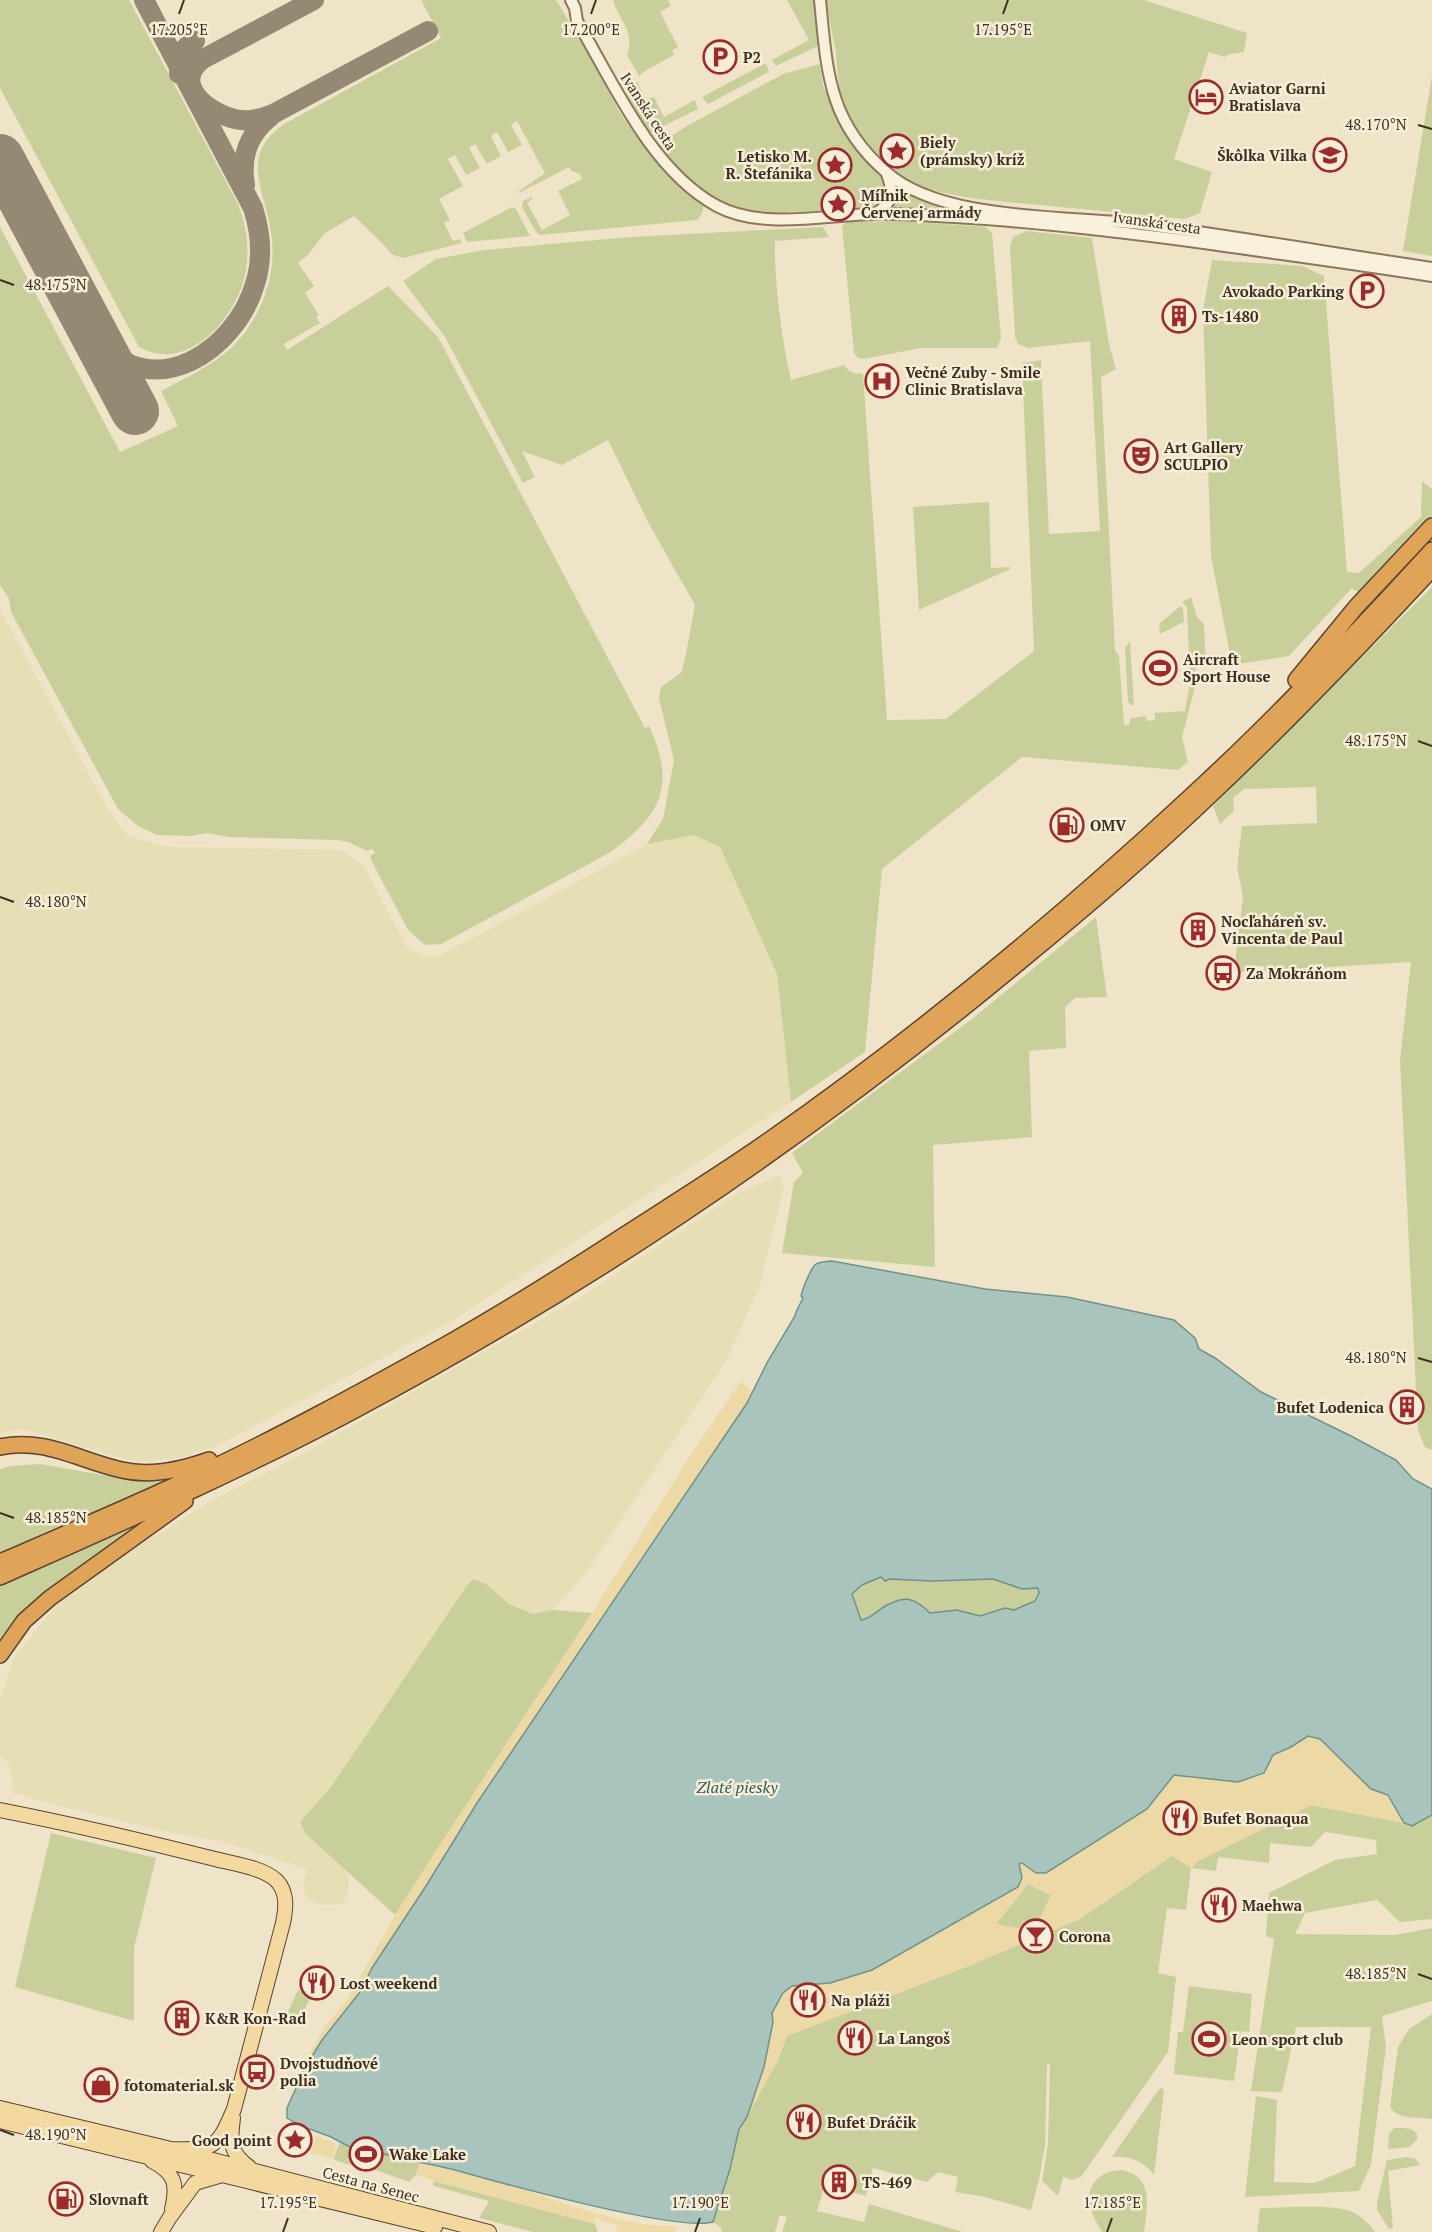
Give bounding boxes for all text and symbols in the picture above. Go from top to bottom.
text: 17.205°E [150,19,208,39]
text: 17.200°E [562,19,620,39]
text: 17.195°E [974,19,1032,39]
parking icon: P2 [702,39,738,75]
place label: P2 [743,47,761,67]
street label: Ivanská cesta [616,68,682,154]
place label: Aviator Garni Bratislava [1229,78,1326,115]
hotel icon: Aviator Garni Bratislava [1188,79,1224,115]
text: 48.170°N [1345,114,1407,134]
place label: Biely (prámsky) kríž [920,132,1025,169]
place icon: Biely (prámsky) kríž [879,133,915,169]
school or university icon: Škôlka Vilka [1312,137,1348,173]
place label: Škôlka Vilka [1217,145,1308,165]
place label: Letisko M. R. Štefánika [725,146,813,183]
place icon: Letisko M. R. Štefánika [817,147,853,183]
place label: Míľnik Červenej armády [861,185,983,222]
place icon: Míľnik Červenej armády [820,186,856,222]
street label: Ivanská cesta [1112,206,1203,238]
parking icon: Avokado Parking [1349,273,1385,309]
text: 48.175°N [25,274,87,294]
place label: Avokado Parking [1222,281,1345,301]
building icon: Ts-1480 [1161,298,1197,334]
place label: Ts-1480 [1202,306,1259,326]
place label: Večné Zuby - Smile Clinic Bratislava [905,362,1040,399]
hospital icon: Večné Zuby - Smile Clinic Bratislava [864,363,900,399]
place label: Art Gallery SCULPIO [1164,437,1244,474]
theatre icon: Art Gallery SCULPIO [1123,438,1159,474]
place label: Aircraft Sport House [1183,649,1271,686]
sports icon: Aircraft Sport House [1142,650,1178,686]
text: 48.175°N [1345,730,1407,750]
fuel station icon: OMV [1049,807,1085,843]
place label: OMV [1090,815,1127,835]
text: 48.180°N [25,891,87,911]
place label: Nocľaháreň sv. Vincenta de Paul [1221,911,1343,948]
building icon: Nocľaháreň sv. Vincenta de Paul [1180,912,1216,948]
bus stop icon: Za Mokráňom [1205,955,1241,991]
place label: Za Mokráňom [1246,963,1347,983]
text: 48.180°N [1345,1347,1407,1367]
building icon: Bufet Lodenica [1389,1389,1425,1425]
place label: Bufet Lodenica [1277,1397,1385,1417]
text: 48.185°N [25,1507,87,1527]
water label: Zlaté piesky [696,1776,778,1798]
restaurant icon: Bufet Bonaqua [1162,1800,1198,1836]
place label: Bufet Bonaqua [1203,1808,1309,1828]
restaurant icon: Maehwa [1201,1887,1237,1923]
place label: Maehwa [1242,1895,1303,1915]
bar icon: Corona [1018,1918,1054,1954]
place label: Corona [1059,1926,1111,1946]
text: 48.185°N [1345,1963,1407,1983]
restaurant icon: Lost weekend [299,1965,335,2001]
place label: Lost weekend [340,1973,437,1993]
restaurant icon: Na pláži [790,1982,826,2018]
place label: Na pláži [831,1990,890,2010]
building icon: K&R Kon-Rad [164,2000,200,2036]
place label: K&R Kon-Rad [205,2008,306,2028]
restaurant icon: La Langoš [837,2020,873,2056]
sports icon: Leon sport club [1191,2021,1227,2057]
place label: La Langoš [878,2028,950,2048]
place label: Leon sport club [1232,2029,1343,2049]
place label: Dvojstudňové polia [280,2053,378,2090]
bus stop icon: Dvojstudňové polia [239,2054,275,2090]
shop icon: fotomaterial.sk [83,2067,119,2103]
place label: fotomaterial.sk [124,2075,234,2095]
restaurant icon: Bufet Dráčik [786,2104,822,2140]
place label: Bufet Dráčik [827,2112,917,2132]
place icon: Good point [277,2122,313,2158]
text: 48.190°N [25,2124,87,2144]
place label: Good point [192,2130,272,2150]
sports icon: Wake Lake [348,2136,384,2172]
place label: Wake Lake [389,2144,466,2164]
street label: Cesta na Senec [320,2161,422,2207]
building icon: TS-469 [821,2164,857,2200]
place label: TS-469 [862,2172,912,2192]
fuel station icon: Slovnaft [48,2181,84,2217]
place label: Slovnaft [89,2189,149,2209]
text: 17.195°E [259,2192,317,2212]
text: 17.190°E [671,2192,729,2212]
text: 17.185°E [1083,2192,1141,2212]

